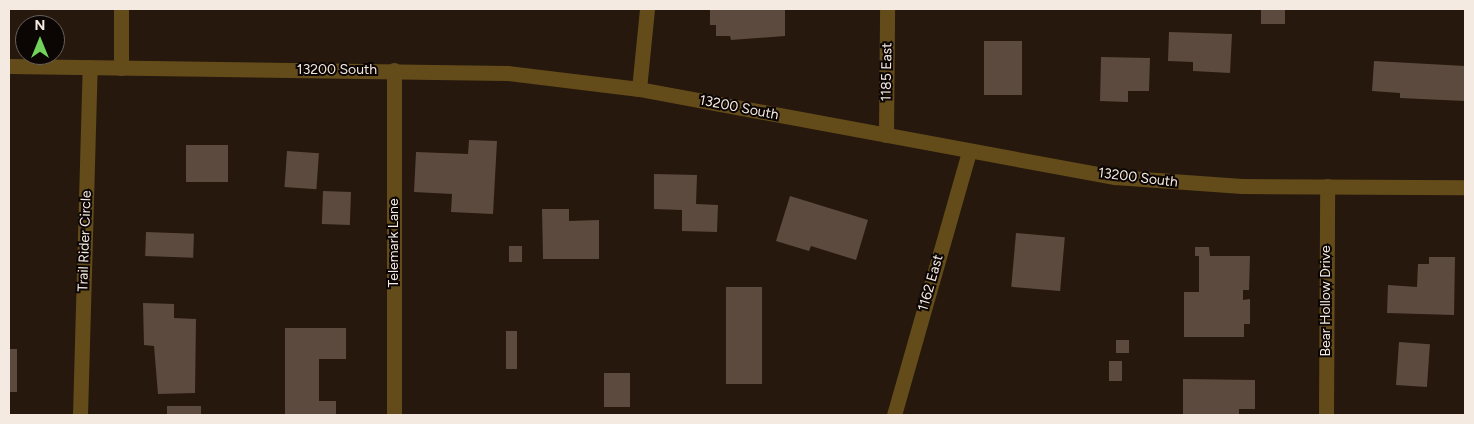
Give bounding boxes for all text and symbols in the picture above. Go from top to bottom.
north arrow [15,15,65,65]
text: N [35,17,45,34]
street label: 1185 East [878,42,896,102]
street label: 13200 South [297,62,377,78]
street label: 13200 South [698,92,780,124]
street label: 13200 South [1097,165,1179,191]
street label: Trail Rider Circle [75,190,95,292]
street label: Telemark Lane [386,198,402,288]
street label: Bear Hollow Drive [1318,245,1334,357]
street label: 1162 East [915,253,947,313]

